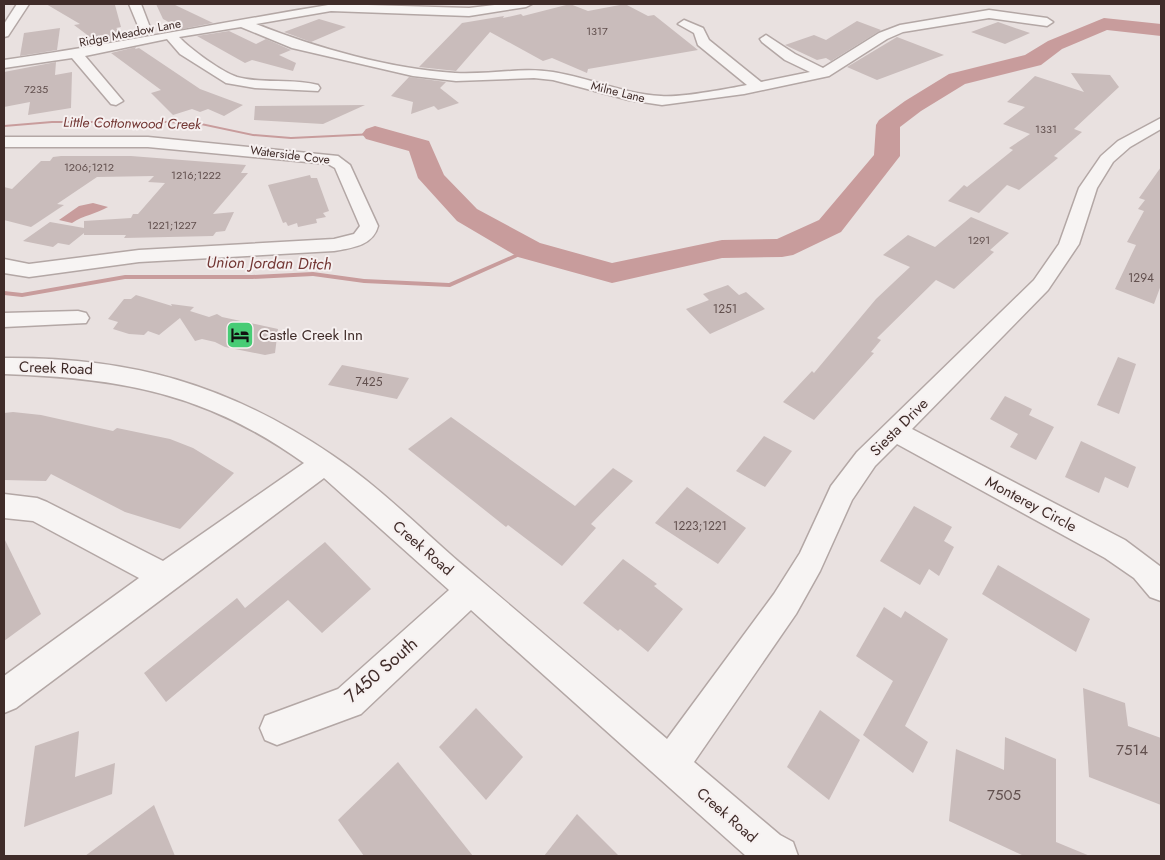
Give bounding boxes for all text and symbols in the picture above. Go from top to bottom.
street label: Ridge Meadow Lane [77,14,183,52]
house number: 1317 [586,23,608,39]
street label: Milne Lane [589,77,647,107]
house number: 7235 [24,81,48,97]
water label: Little Cottonwood Creek [63,112,202,134]
house number: 1331 [1035,121,1057,137]
street label: Waterside Cove [249,141,331,169]
house number: 1206;1212 [64,159,114,175]
house number: 1216;1222 [171,167,221,183]
house number: 1221;1227 [147,217,197,233]
house number: 1291 [968,232,990,248]
water label: Union Jordan Ditch [206,250,332,276]
house number: 1294 [1128,269,1154,287]
house number: 1251 [713,300,737,318]
hotel icon: Castle Creek Inn [225,320,255,350]
place label: Castle Creek Inn [259,324,363,346]
street label: Creek Road [19,356,93,380]
house number: 7425 [356,373,383,391]
street label: Siesta Drive [865,393,933,461]
street label: Monterey Circle [981,471,1081,537]
street label: Creek Road [388,515,458,581]
house number: 1223;1221 [673,517,727,535]
street label: 7450 South [339,631,423,709]
house number: 7514 [1116,739,1148,761]
street label: Creek Road [692,782,762,848]
house number: 7505 [987,784,1021,806]

